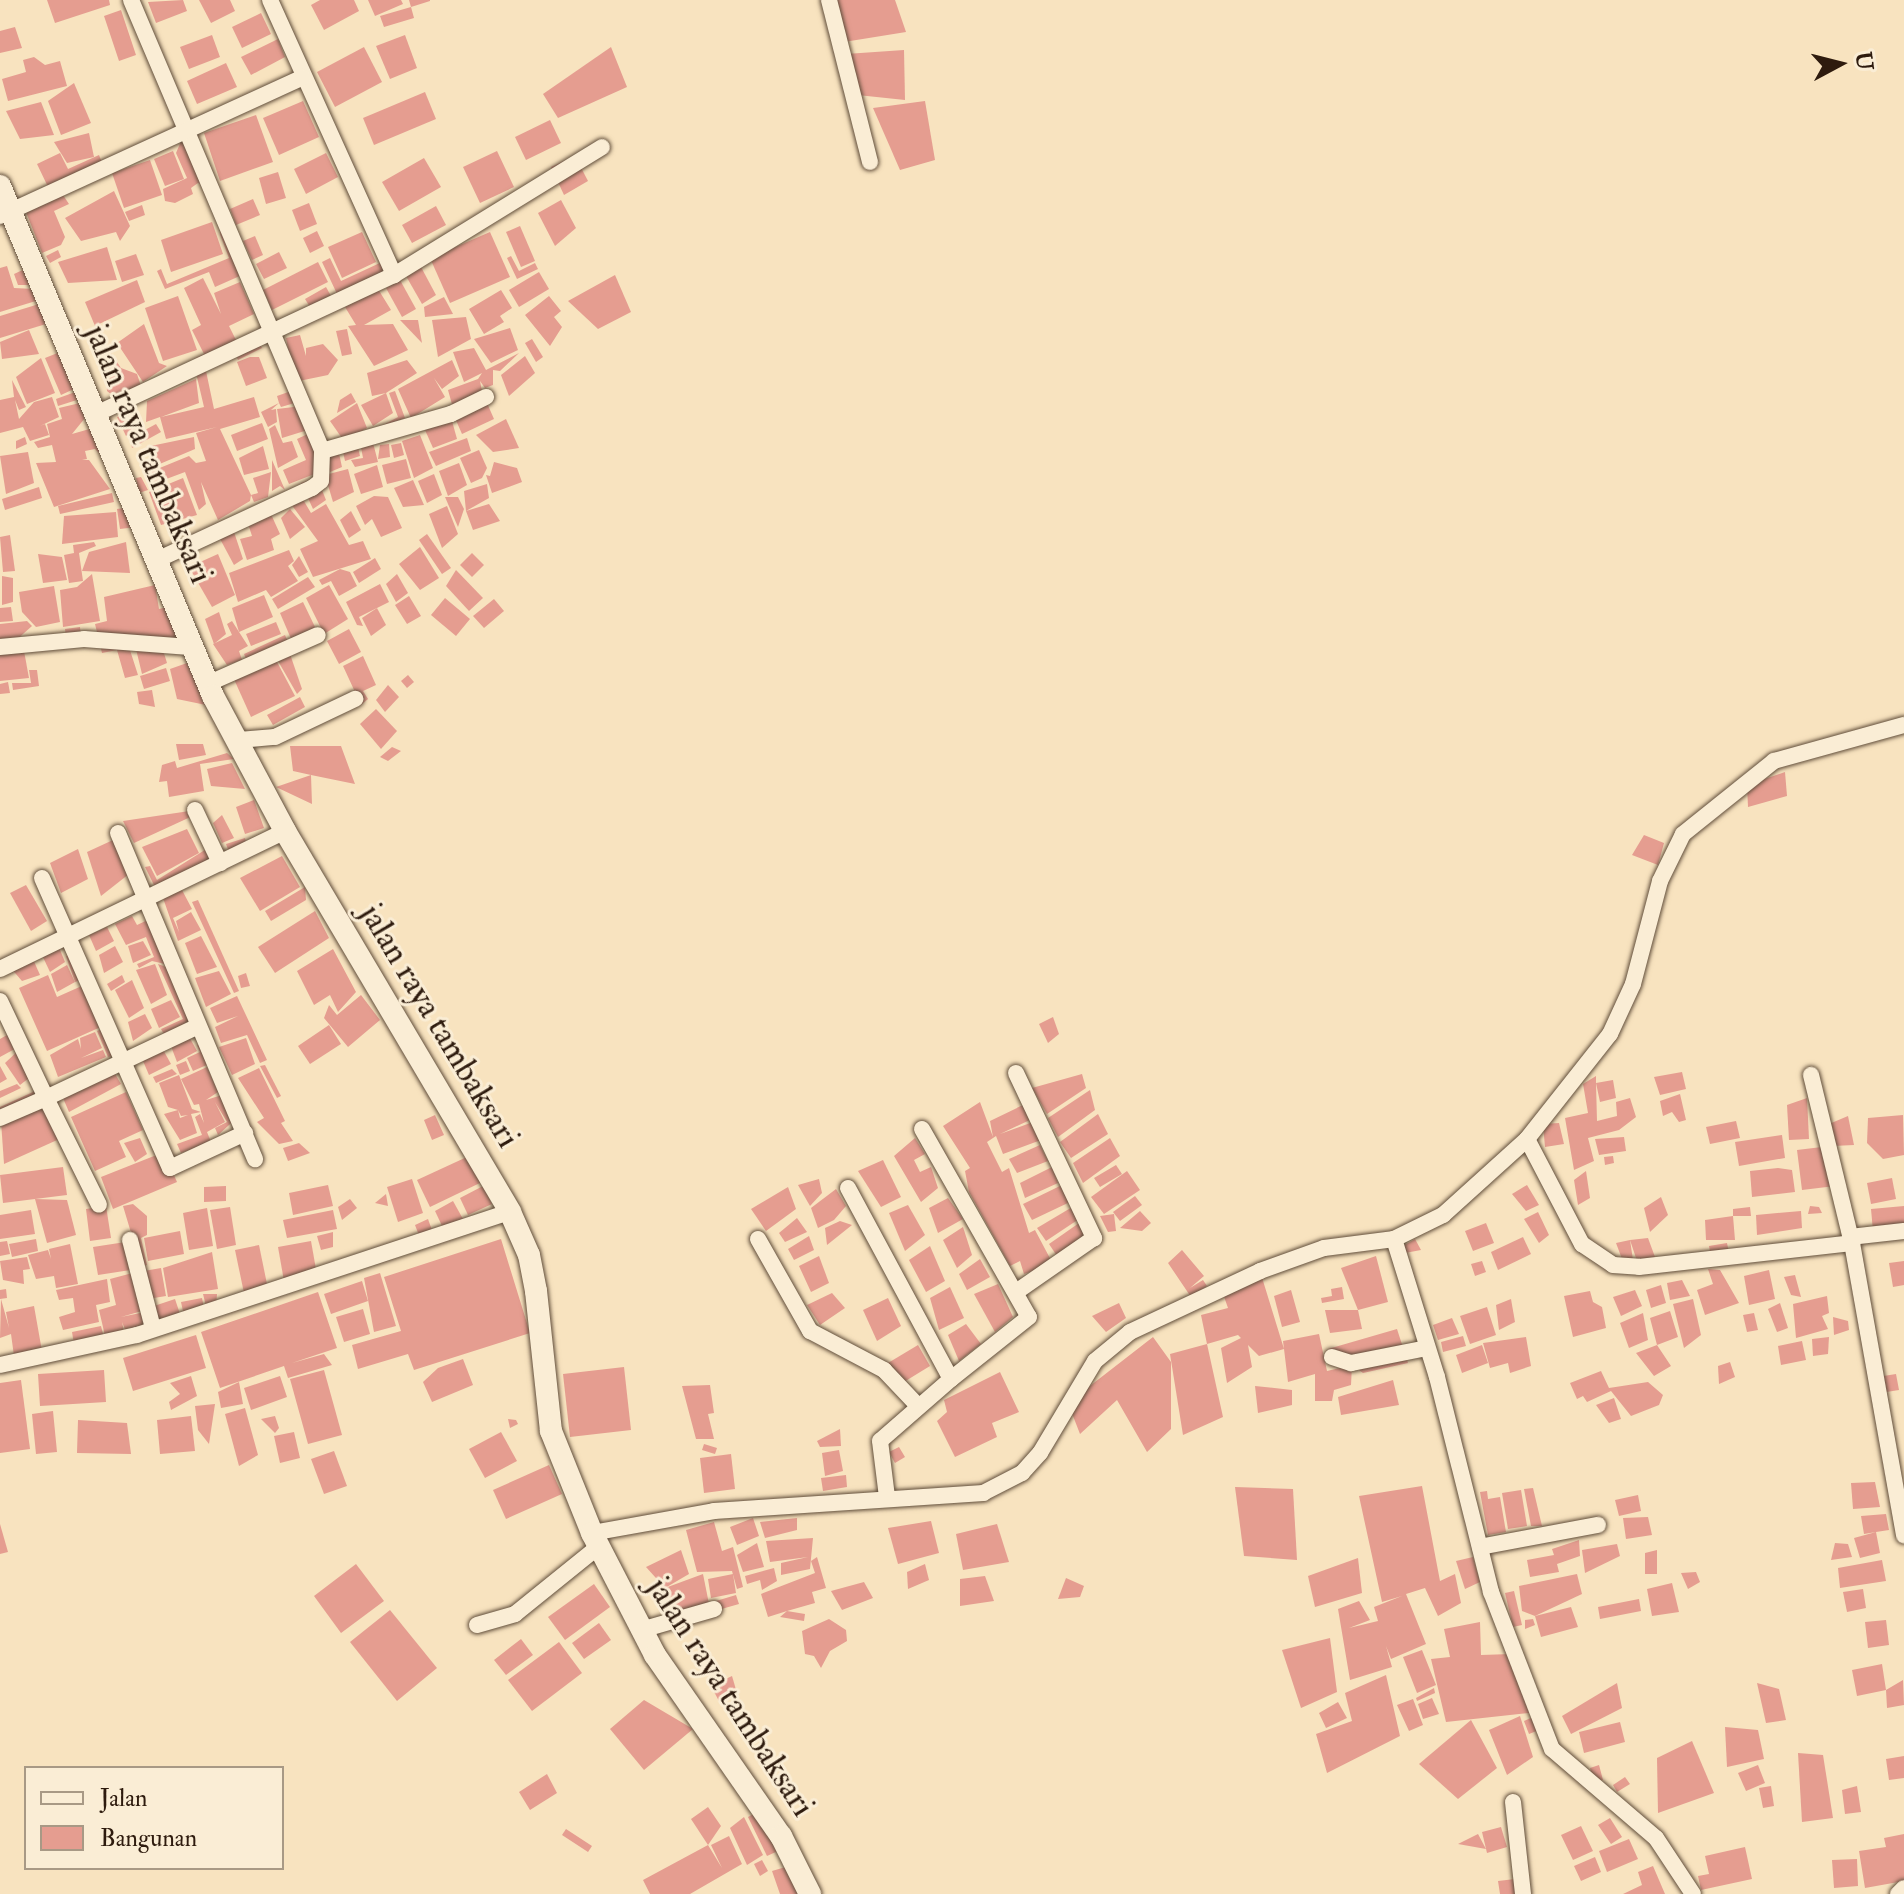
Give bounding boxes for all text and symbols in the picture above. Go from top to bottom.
north arrow [1800,24,1880,104]
text: U [1849,50,1879,72]
street label: jalan raya tambaksari [76,319,222,589]
street label: jalan raya tambaksari [351,897,529,1155]
street label: jalan raya tambaksari [639,1570,823,1824]
legend [24,1766,284,1870]
text: Jalan [100,1783,147,1814]
text: Bangunan [100,1823,197,1854]

